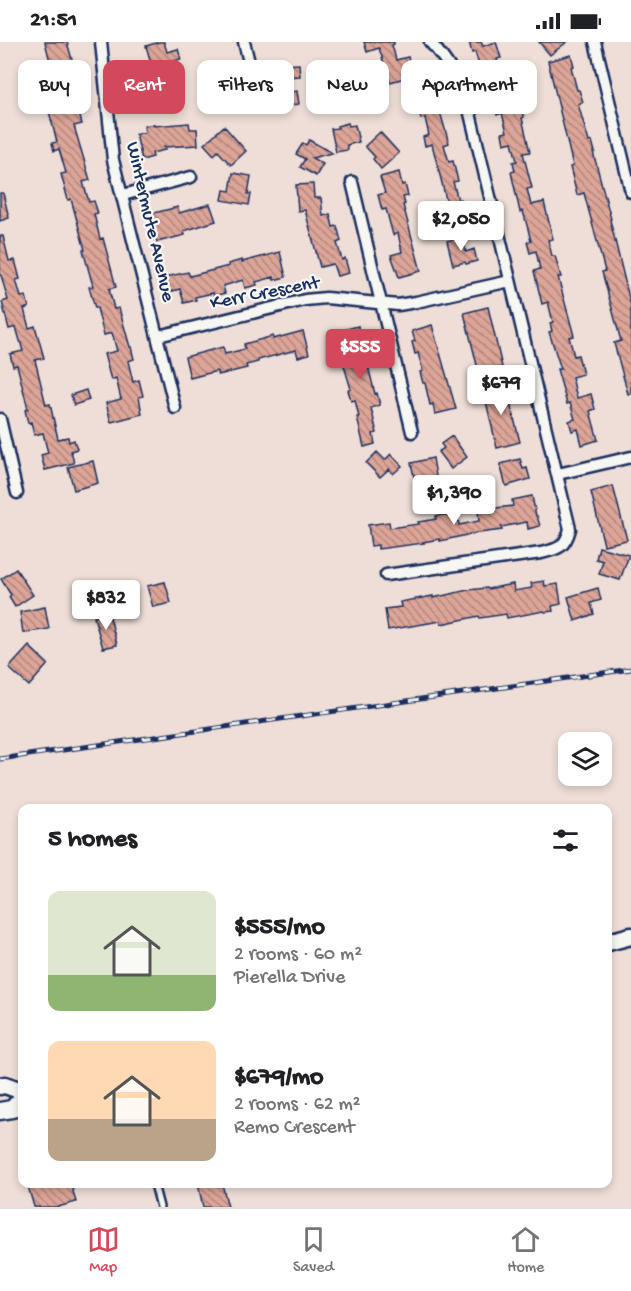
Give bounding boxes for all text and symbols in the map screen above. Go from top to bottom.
text: 21:51 [30,8,77,34]
chip: Buy [18,60,91,114]
chip: Rent [103,60,185,114]
chip: Filters [197,60,294,114]
chip: New [306,60,389,114]
chip: Apartment [401,60,537,114]
street label: Wintermute Avenue [119,140,179,305]
pin: $2,050 [412,201,510,252]
text: $2,050 [432,209,490,232]
street label: Kerr Crescent [209,272,323,316]
pin: $555 [324,329,396,380]
text: $555 [340,337,380,360]
pin: $679 [465,365,537,416]
text: $679 [481,373,521,396]
pin: $1,390 [405,475,503,526]
text: $1,390 [426,483,482,506]
pin: $832 [70,580,142,631]
text: $832 [86,588,126,611]
map controls [558,732,612,786]
button: layers [558,732,612,786]
icon: filters [549,824,582,857]
text: 5 homes [48,825,137,856]
text: $555/mo [234,913,325,944]
icon: home [96,915,168,987]
text: 2 rooms · 60 m² [234,944,362,967]
text: Pierella Drive [234,967,345,990]
text: $679/mo [234,1063,324,1094]
icon: home [96,1065,168,1137]
text: 2 rooms · 62 m² [234,1094,361,1117]
text: Remo Crescent [234,1117,355,1140]
tab: Map [87,1223,120,1278]
tab: Saved [293,1223,334,1278]
tab: Home [507,1223,544,1278]

